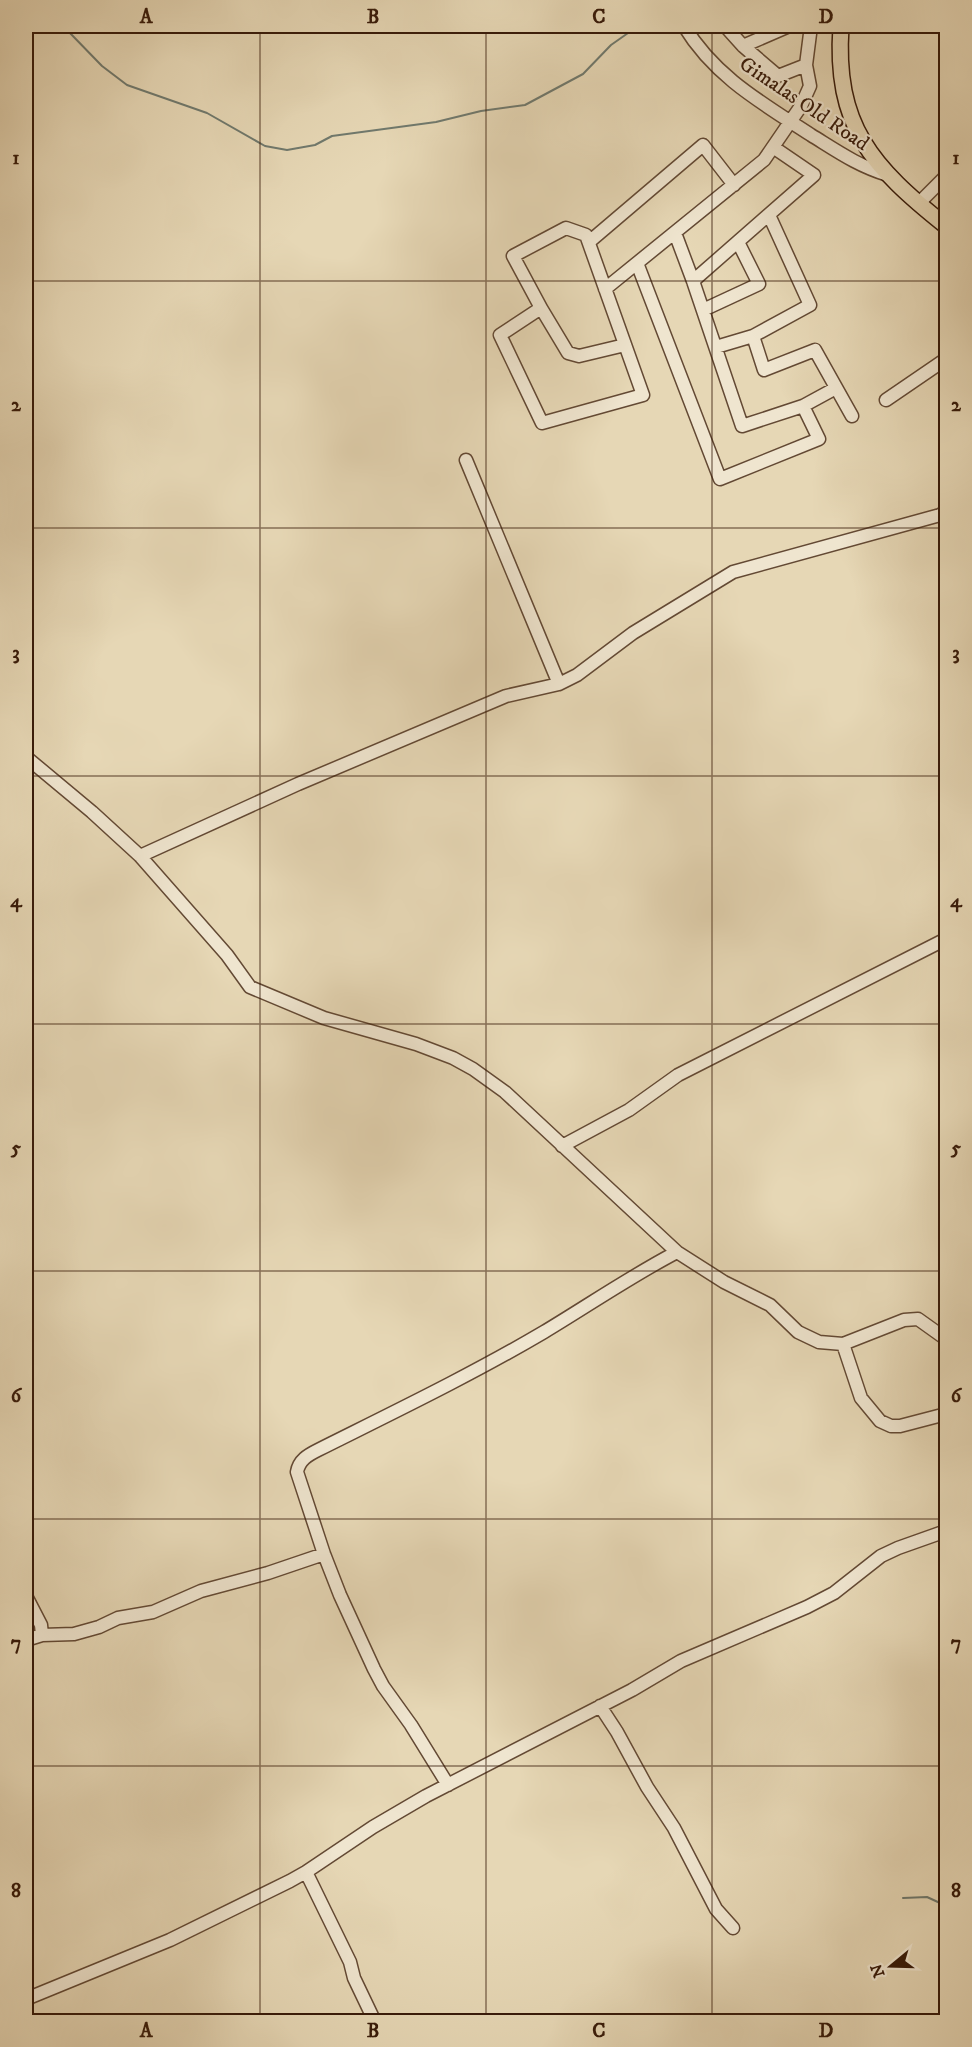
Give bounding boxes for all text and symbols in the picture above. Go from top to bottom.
text: A [139,5,154,30]
text: B [367,5,379,30]
text: C [592,5,606,30]
text: D [819,5,834,30]
street label: Gimalas Old Road [734,51,874,157]
text: 1 [12,146,20,171]
text: 1 [952,146,960,171]
text: 2 [11,393,22,418]
text: 2 [951,393,962,418]
text: 3 [12,641,20,666]
text: 3 [952,641,960,666]
text: 4 [10,889,23,914]
text: 4 [950,889,963,914]
text: 5 [10,1136,21,1161]
text: 5 [950,1136,961,1161]
text: 6 [11,1384,23,1409]
text: 6 [951,1384,963,1409]
text: 7 [11,1631,21,1656]
text: 7 [951,1631,961,1656]
text: 8 [11,1879,21,1904]
text: 8 [951,1879,961,1904]
north arrow [861,1936,921,1996]
text: N [866,1961,889,1980]
text: A [139,2019,154,2044]
text: B [367,2019,379,2044]
text: C [592,2019,606,2044]
text: D [819,2019,834,2044]

